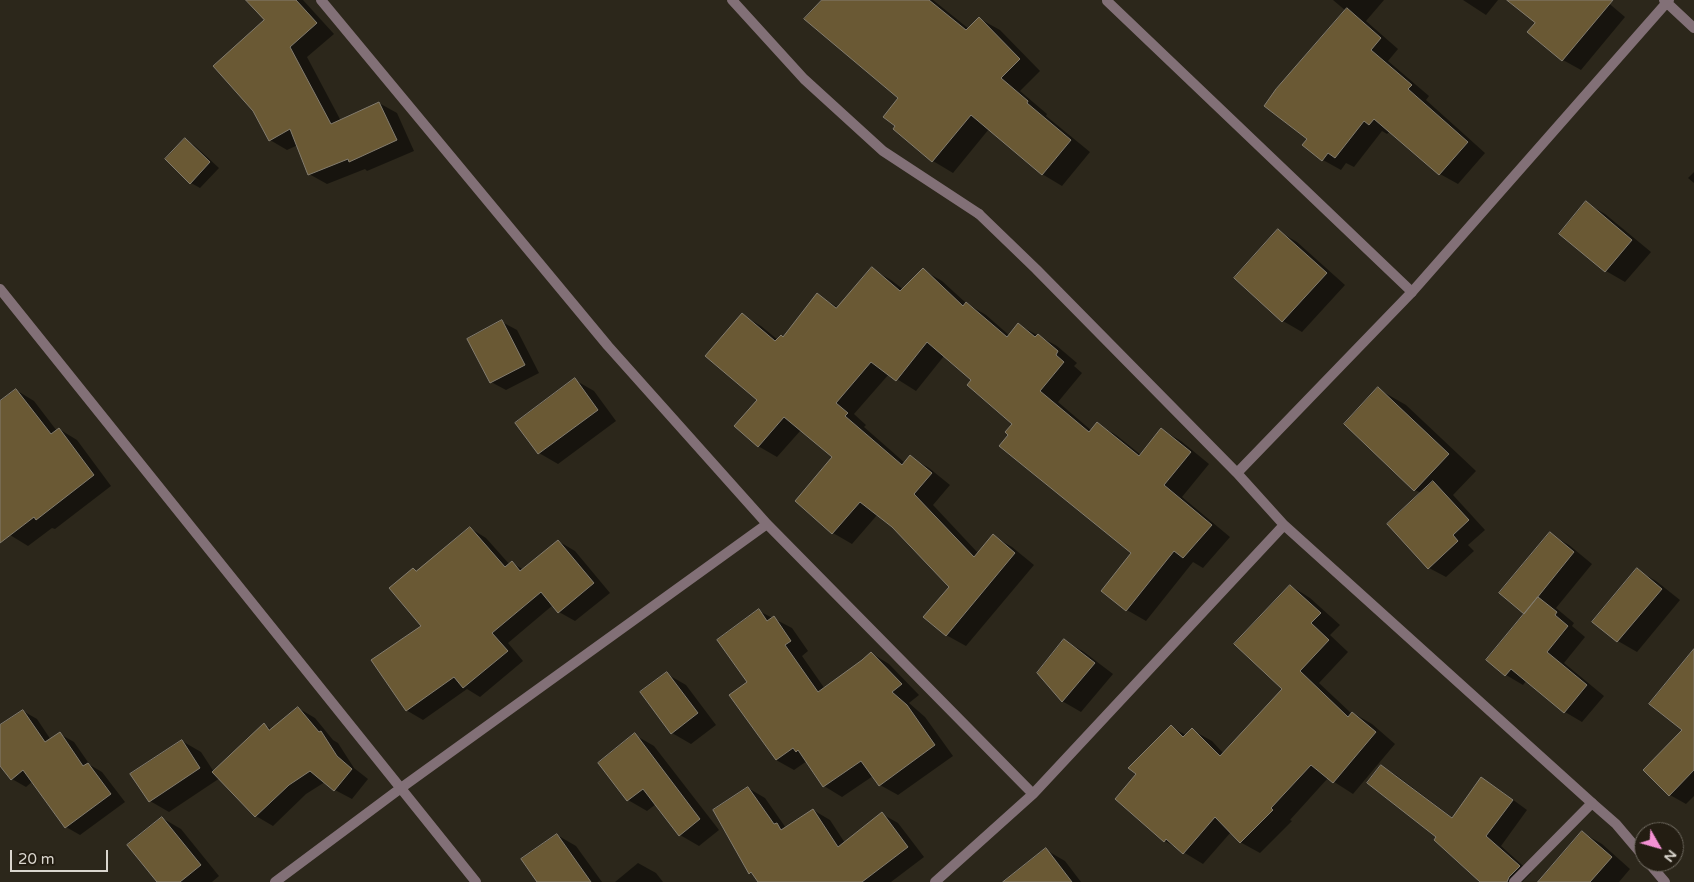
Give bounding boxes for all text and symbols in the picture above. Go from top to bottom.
north arrow [1634,822,1684,872]
scale bar [12,840,110,872]
text: N [1660,846,1681,866]
text: 20 m [18,850,55,868]

